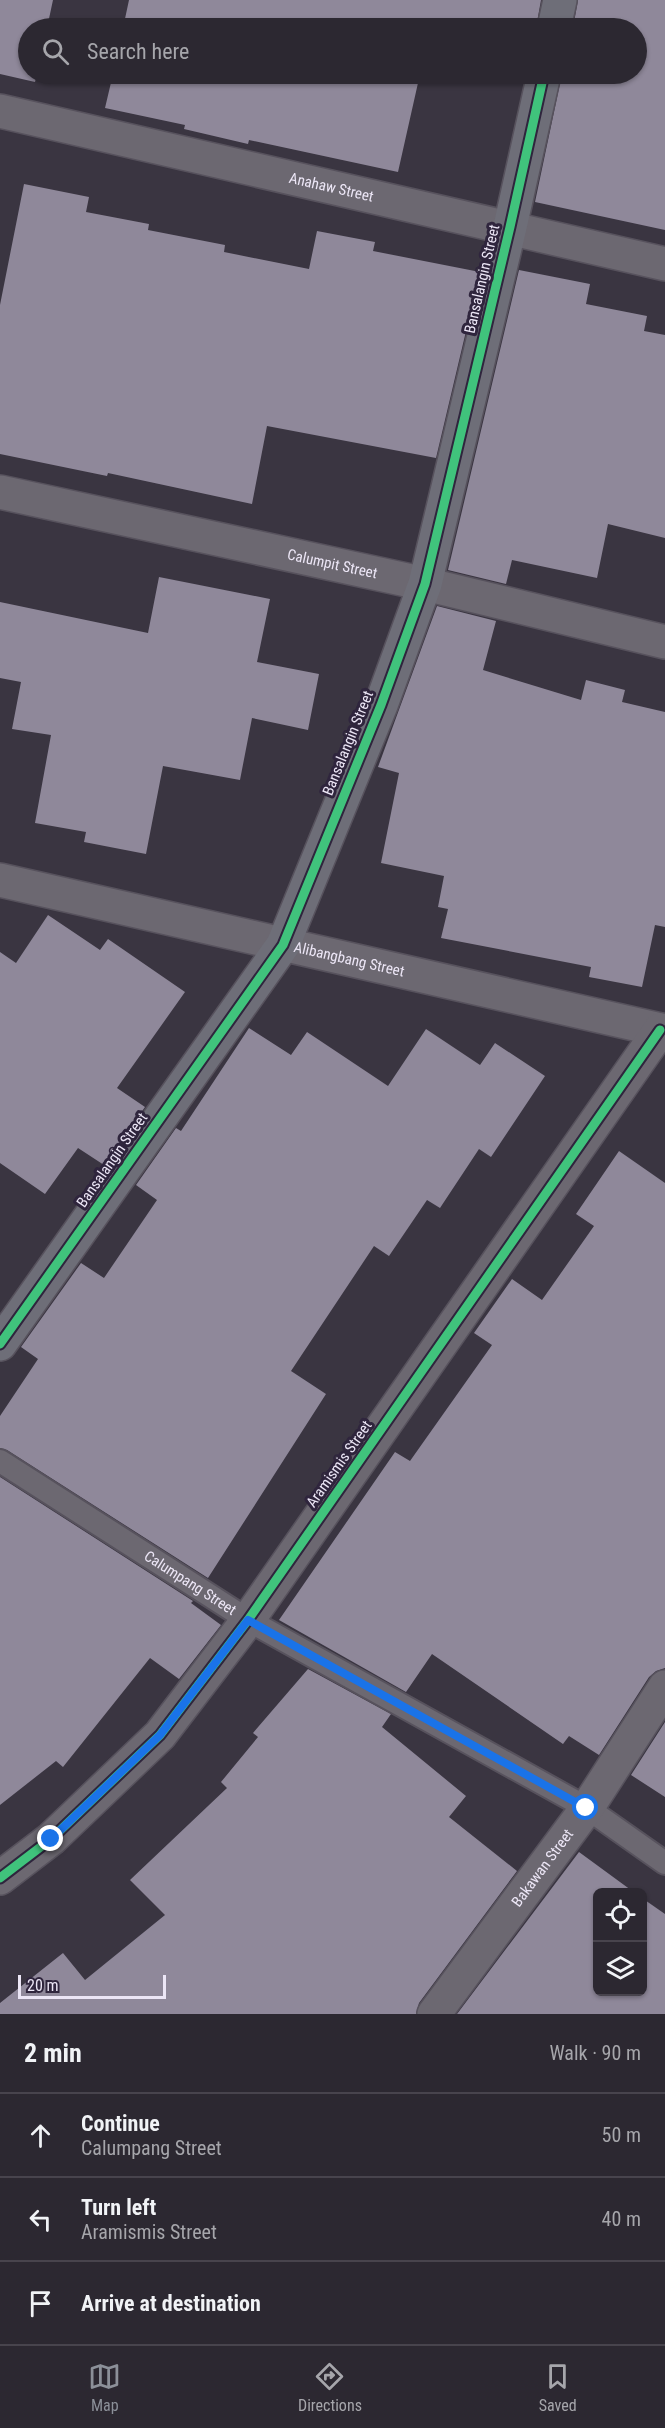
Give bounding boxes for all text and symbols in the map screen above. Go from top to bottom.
search box [18,18,647,84]
icon: search [39,35,72,68]
text: Search here [87,39,189,64]
street label: Anahaw Street [287,169,375,206]
street label: Bansalangin Street [461,223,503,335]
street label: Calumpit Street [286,545,379,582]
street label: Bansalangin Street [319,688,377,798]
street label: Alibangbang Street [292,938,406,981]
street label: Bansalangin Street [73,1109,151,1211]
street label: Aramismis Street [302,1417,376,1511]
street label: Calumpang Street [141,1547,240,1619]
route start [572,1794,598,1820]
route end [37,1825,63,1851]
street label: Bakawan Street [508,1826,577,1910]
map controls [593,1888,647,1996]
button: locate [593,1888,647,1942]
button: layers [593,1942,647,1996]
scale bar [18,1972,166,2000]
text: 20 m [27,1976,59,1995]
text: 2 min [24,2038,82,2068]
text: Walk · 90 m [549,2041,641,2065]
text: Continue [81,2111,160,2136]
icon: ahead [24,2119,57,2152]
text: 50 m [602,2123,641,2147]
text: Calumpang Street [81,2136,222,2160]
text: Turn left [81,2195,156,2220]
icon: left [24,2203,57,2236]
text: 40 m [602,2207,641,2231]
text: Aramismis Street [81,2220,217,2244]
icon: arrive [24,2287,57,2320]
text: Arrive at destination [81,2291,261,2316]
tab: Map [88,2360,121,2415]
tab: Directions [298,2360,362,2415]
tab: Saved [539,2360,577,2415]

